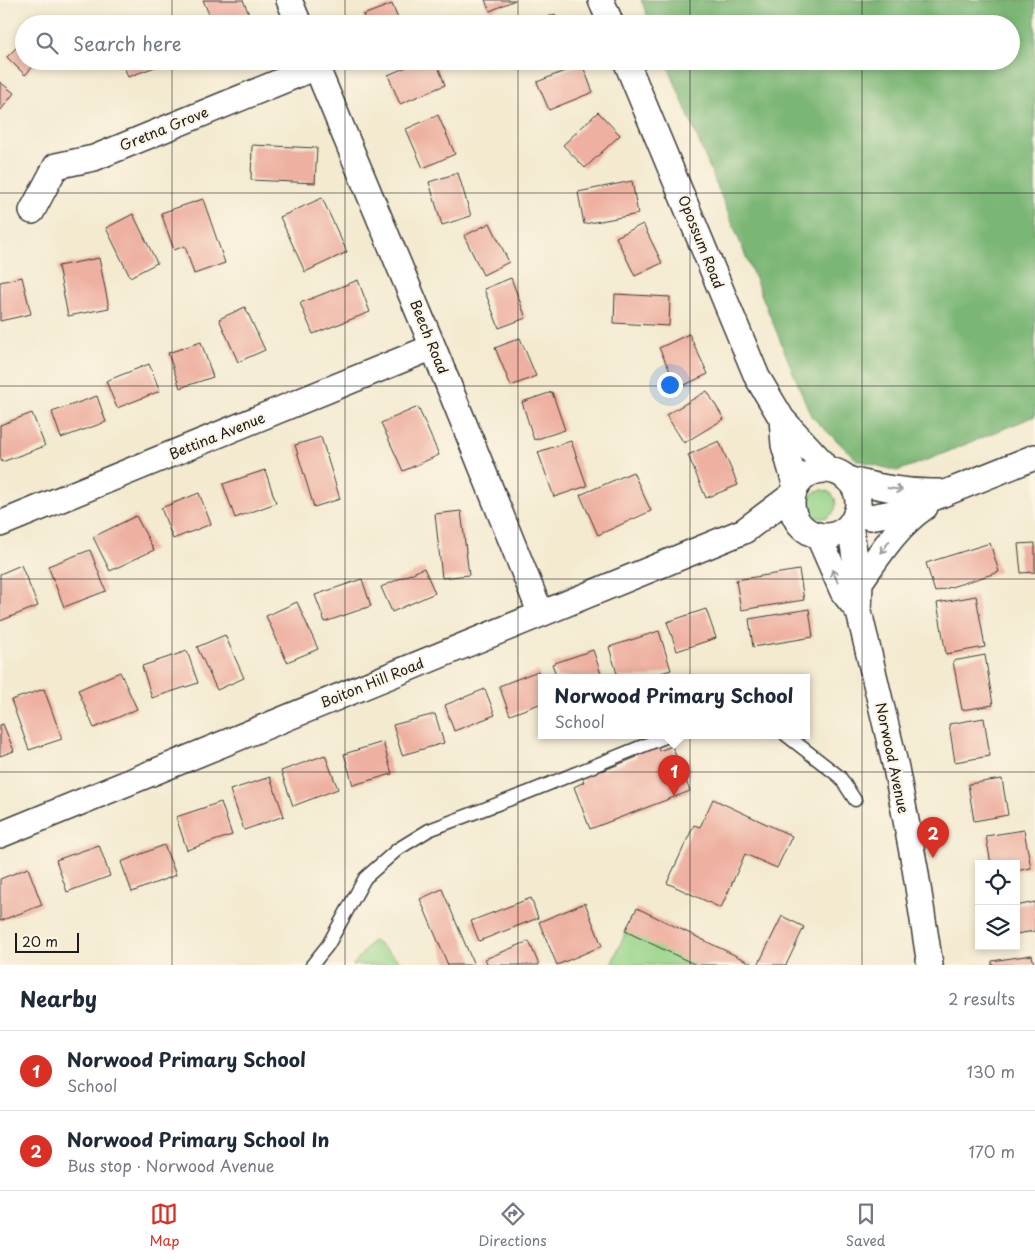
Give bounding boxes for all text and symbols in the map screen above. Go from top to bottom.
search box [15,15,1020,70]
icon: search [33,29,61,57]
text: Search here [73,29,182,57]
street label: Gretna Grove [116,101,212,156]
street label: Opossum Road [673,192,730,292]
street label: Beech Road [405,297,454,377]
your location [657,372,683,398]
street label: Bettina Avenue [166,407,268,464]
one-way arrow [886,485,902,495]
one-way arrow [880,540,890,554]
one-way arrow [830,569,840,584]
street label: Boiton Hill Road [317,652,427,713]
popup [538,674,810,739]
text: Norwood Primary School [555,681,793,709]
street label: Norwood Avenue [871,701,915,816]
text: School [555,709,605,733]
pin: 1 [658,755,690,796]
pin: 2 [917,817,949,858]
map controls [975,860,1020,950]
button: locate [975,860,1020,905]
button: layers [975,905,1020,950]
scale bar [15,930,79,953]
text: 20 m [22,931,58,952]
text: Nearby [20,982,97,1014]
text: 2 results [948,986,1015,1010]
text: Norwood Primary School [67,1045,306,1073]
text: 1 [32,1059,40,1083]
text: 130 m [967,1059,1015,1083]
text: School [67,1073,117,1097]
text: Norwood Primary School In [67,1125,329,1153]
text: 2 [30,1139,42,1163]
text: 170 m [969,1139,1015,1163]
text: Bus stop · Norwood Avenue [67,1153,275,1177]
tab: Map [150,1200,179,1251]
tab: Directions [479,1200,547,1251]
tab: Saved [846,1200,885,1251]

